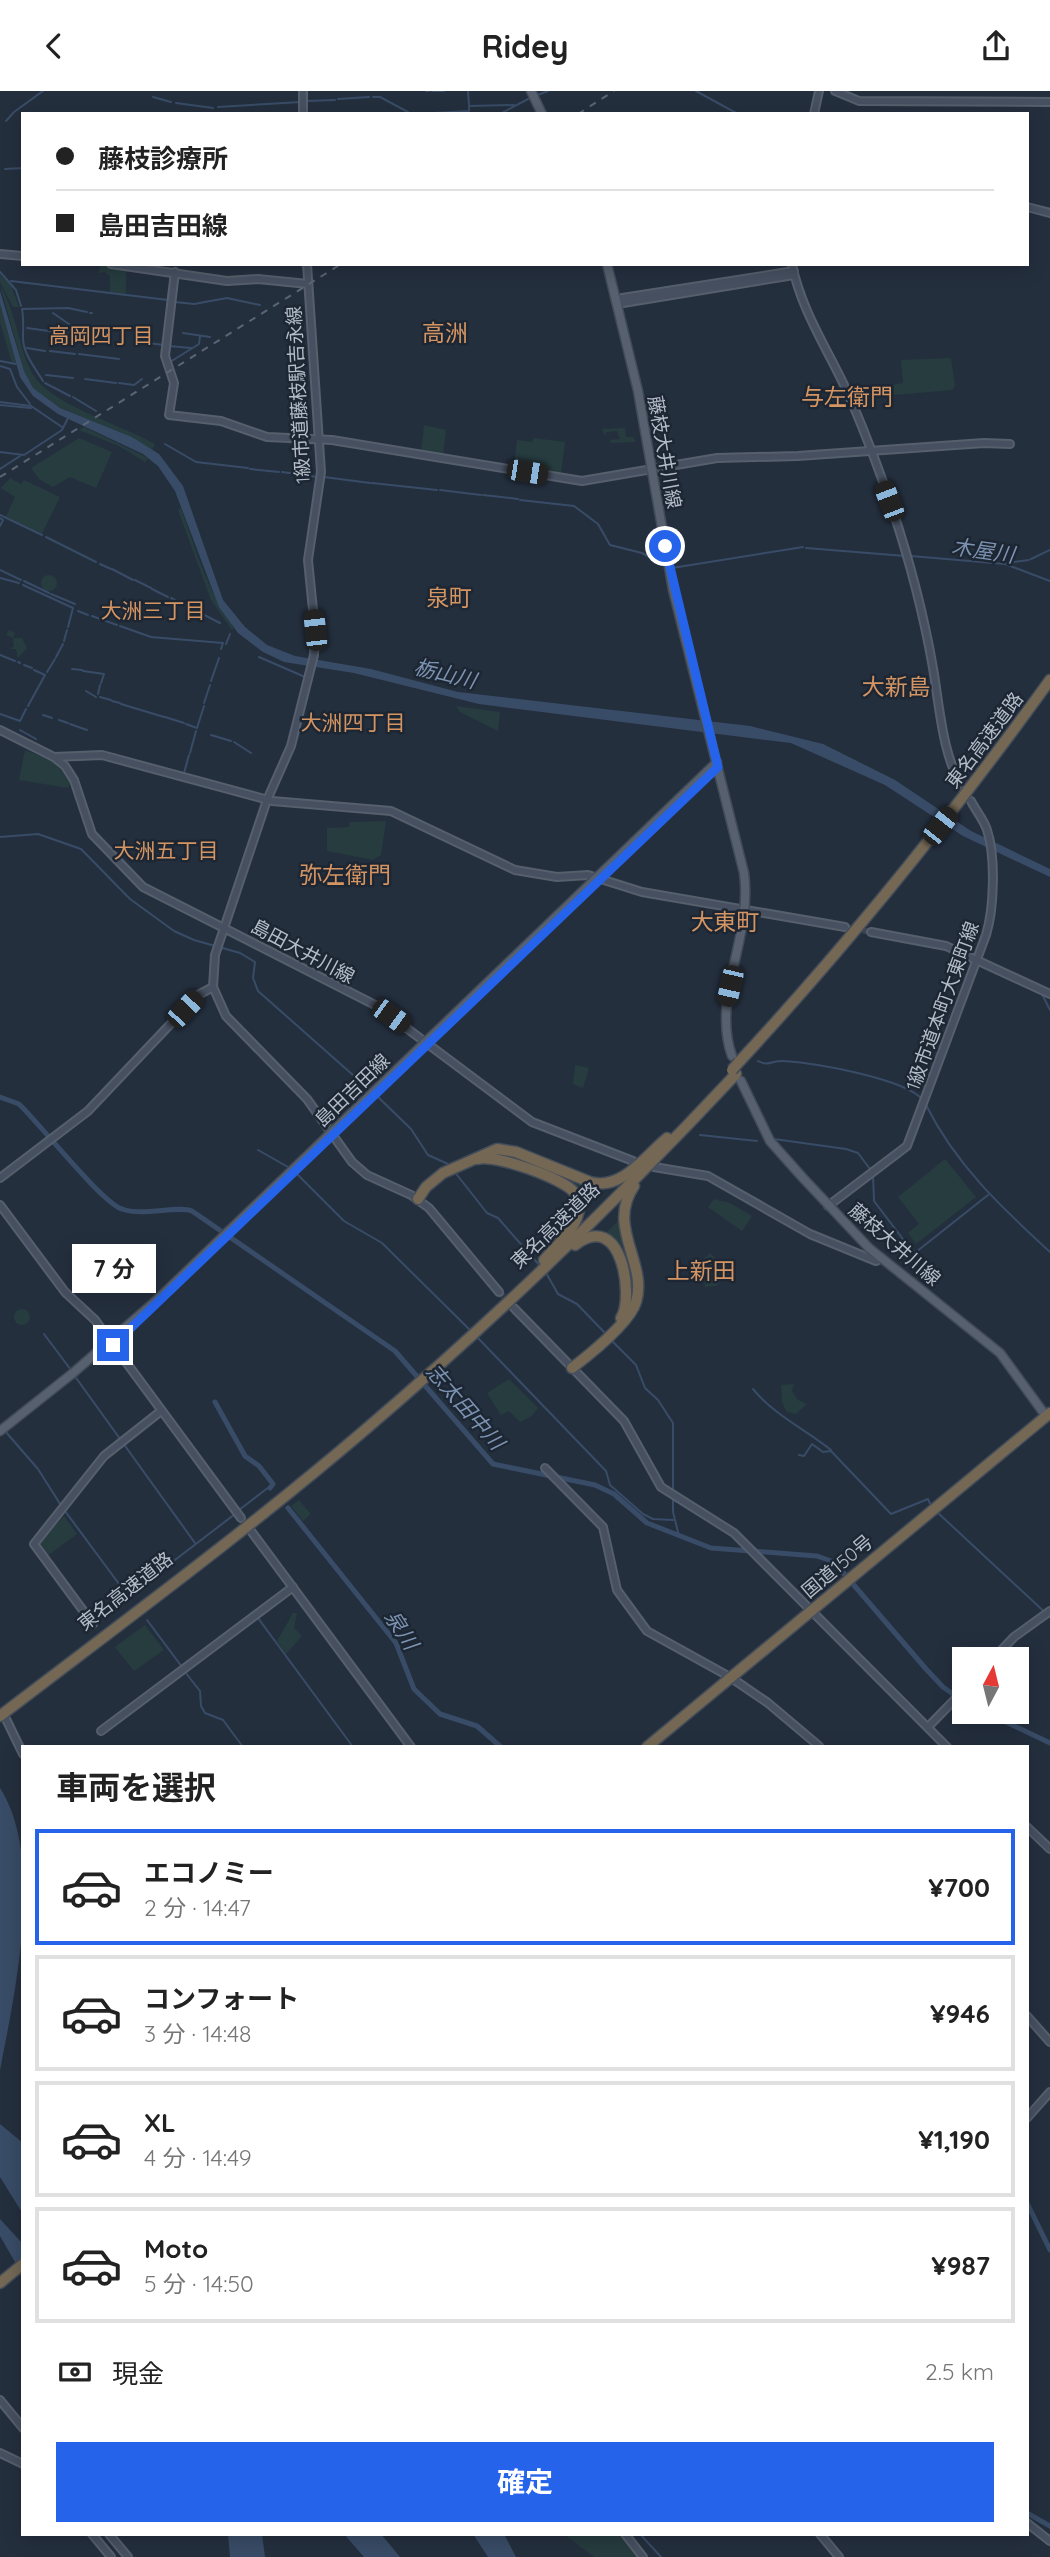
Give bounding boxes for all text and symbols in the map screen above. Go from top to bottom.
text: Ridey [481,26,569,66]
icon: back [35,27,73,65]
icon: share [977,27,1015,65]
text: 藤枝診療所 [98,142,228,175]
text: 島田吉田線 [98,209,228,242]
street label: 1級市道藤枝駅吉永線 [281,305,315,485]
district label: 高洲 [422,318,468,347]
district label: 高岡四丁目 [49,322,154,348]
district label: 与左衛門 [801,382,893,411]
street label: 藤枝大井川線 [643,394,687,510]
car [505,458,550,486]
car [872,478,907,524]
route start [649,530,681,562]
water label: 木屋川 [950,533,1018,568]
district label: 泉町 [426,583,472,612]
district label: 大洲三丁目 [101,597,206,623]
car [303,608,328,652]
water label: 栃山川 [412,653,481,694]
district label: 大新島 [862,672,931,701]
street label: 東名高速道路 [940,687,1028,793]
district label: 大洲四丁目 [301,709,406,735]
car [919,803,962,849]
district label: 大洲五丁目 [114,837,219,863]
district label: 弥左衛門 [299,860,391,889]
district label: 大東町 [691,907,760,936]
street label: 島田大井川線 [247,914,359,988]
street label: 1級市道本町大東町線 [900,918,984,1094]
car [716,963,745,1009]
car [163,986,208,1032]
car [368,995,415,1037]
street label: 島田吉田線 [309,1048,395,1132]
street label: 東名高速道路 [506,1177,604,1273]
street label: 藤枝大井川線 [844,1198,946,1290]
callout: 7 分 [71,1243,155,1293]
text: 7 分 [93,1254,135,1283]
district label: 上新田 [667,1256,736,1285]
route end [97,1329,129,1361]
water label: 志太田中川 [422,1358,511,1456]
street label: 国道150号 [796,1529,878,1603]
street label: 東名高速道路 [73,1546,177,1636]
water label: 泉川 [379,1605,425,1656]
north arrow [952,1647,1029,1724]
map controls [952,1647,1029,1724]
text: 車両を選択 [56,1767,216,1807]
icon: car [60,1856,123,1919]
text: エコノミー [144,1856,274,1889]
text: ¥700 [928,1871,990,1904]
text: 2 分 · 14:47 [144,1893,251,1922]
icon: car [60,1982,123,2045]
text: コンフォート [144,1982,299,2015]
text: ¥946 [930,1997,990,2030]
text: 3 分 · 14:48 [144,2019,252,2048]
text: XL [144,2106,176,2139]
icon: car [60,2108,123,2171]
text: ¥1,190 [918,2123,990,2156]
text: 4 分 · 14:49 [144,2143,252,2172]
text: Moto [144,2232,208,2265]
icon: car [60,2234,123,2297]
text: ¥987 [931,2249,990,2282]
text: 5 分 · 14:50 [144,2269,254,2298]
icon: cash [56,2353,94,2391]
text: 現金 [112,2357,164,2390]
text: 2.5 km [925,2357,994,2386]
button: 確定 [56,2442,994,2522]

